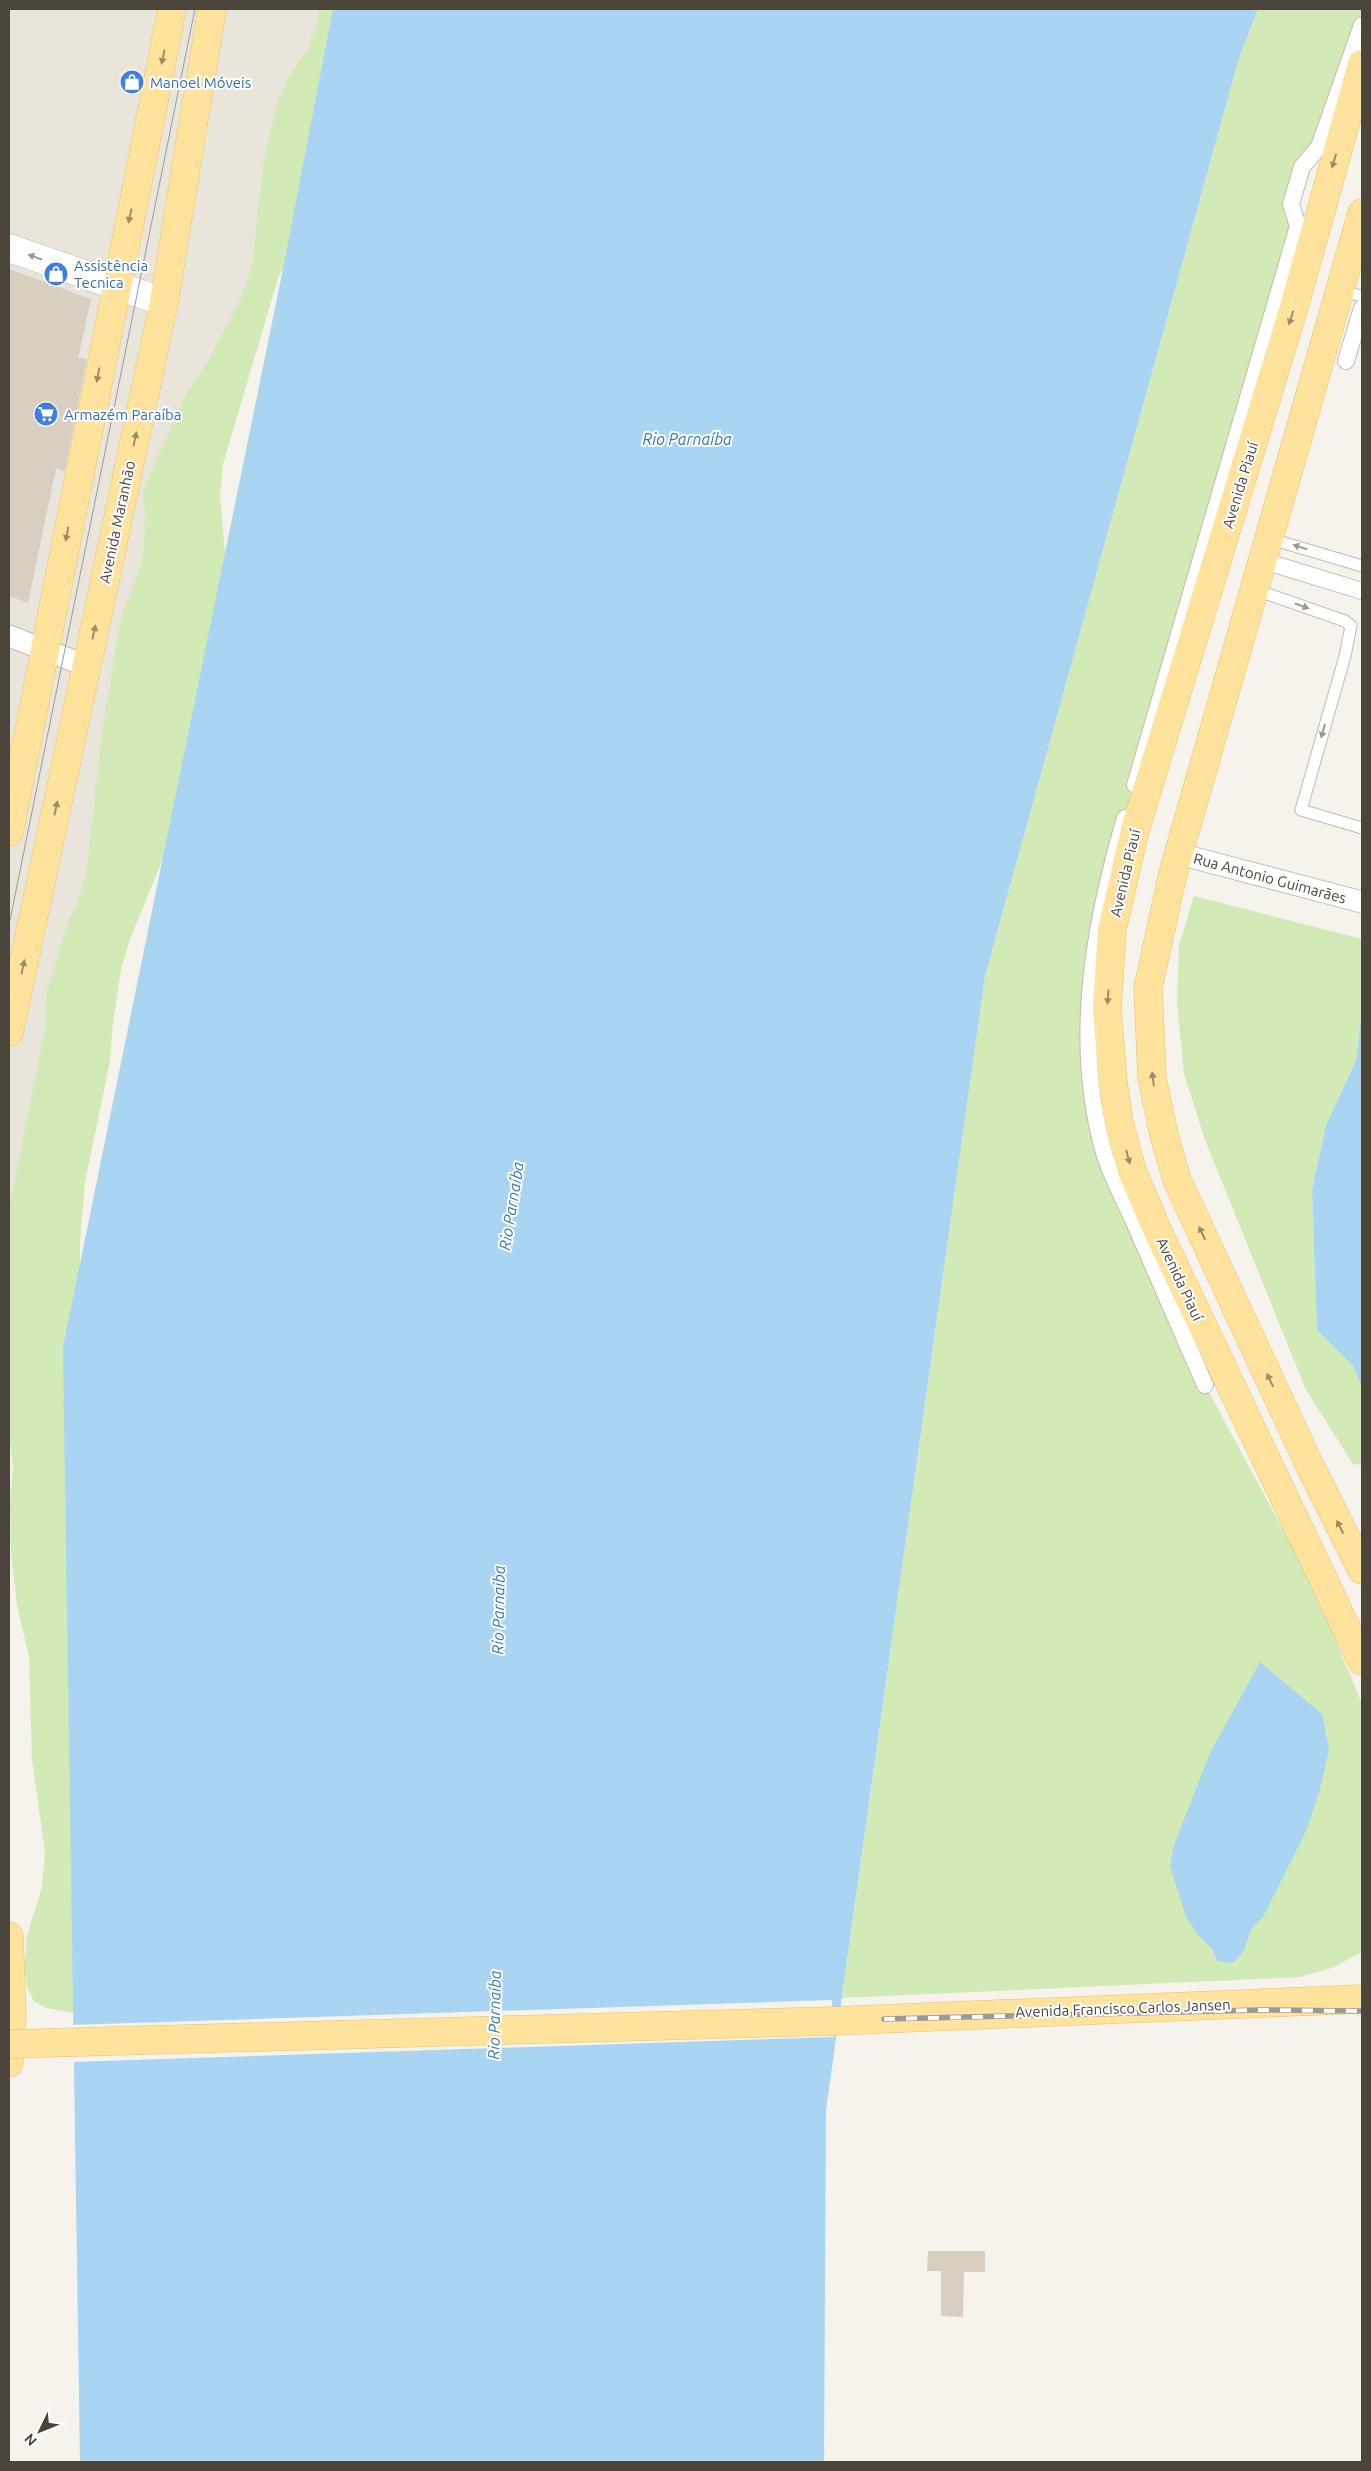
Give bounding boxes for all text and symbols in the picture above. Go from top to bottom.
one-way arrow [158,49,166,65]
shop icon: Manoel Móveis [119,69,145,95]
place label: Manoel Móveis [150,74,251,91]
one-way arrow [1329,154,1337,169]
one-way arrow [126,208,134,223]
one-way arrow [28,253,43,261]
place label: Assistência Tecnica [74,257,148,291]
shop icon: Assistência Tecnica [43,261,69,287]
one-way arrow [1287,310,1295,325]
one-way arrow [94,367,102,383]
supermarket icon: Armazém Paraíba [33,401,59,427]
place label: Armazém Paraíba [64,406,182,423]
water label: Rio Parnaíba [642,430,732,448]
one-way arrow [131,432,139,447]
street label: Avenida Piauí [1219,439,1261,530]
street label: Avenida Maranhão [96,459,138,585]
one-way arrow [62,527,70,543]
one-way arrow [1292,543,1307,551]
one-way arrow [1294,603,1309,610]
one-way arrow [90,625,98,640]
one-way arrow [1319,724,1327,739]
one-way arrow [53,800,61,816]
street label: Avenida Piauí [1107,827,1143,919]
street label: Rua Antonio Guimarães [1192,849,1348,907]
one-way arrow [19,959,27,975]
one-way arrow [1103,989,1111,1005]
one-way arrow [1149,1070,1157,1086]
one-way arrow [1125,1150,1133,1165]
water label: Rio Parnaíba [495,1160,527,1251]
one-way arrow [1197,1226,1205,1240]
street label: Avenida Piauí [1153,1235,1207,1324]
one-way arrow [1266,1373,1274,1387]
one-way arrow [1336,1519,1344,1534]
water label: Rio Parnaíba [488,1565,508,1655]
water label: Rio Parnaíba [484,1970,504,2060]
street label: Avenida Francisco Carlos Jansen [1015,1996,1231,2020]
north arrow [15,2406,65,2456]
text: N [21,2431,40,2449]

